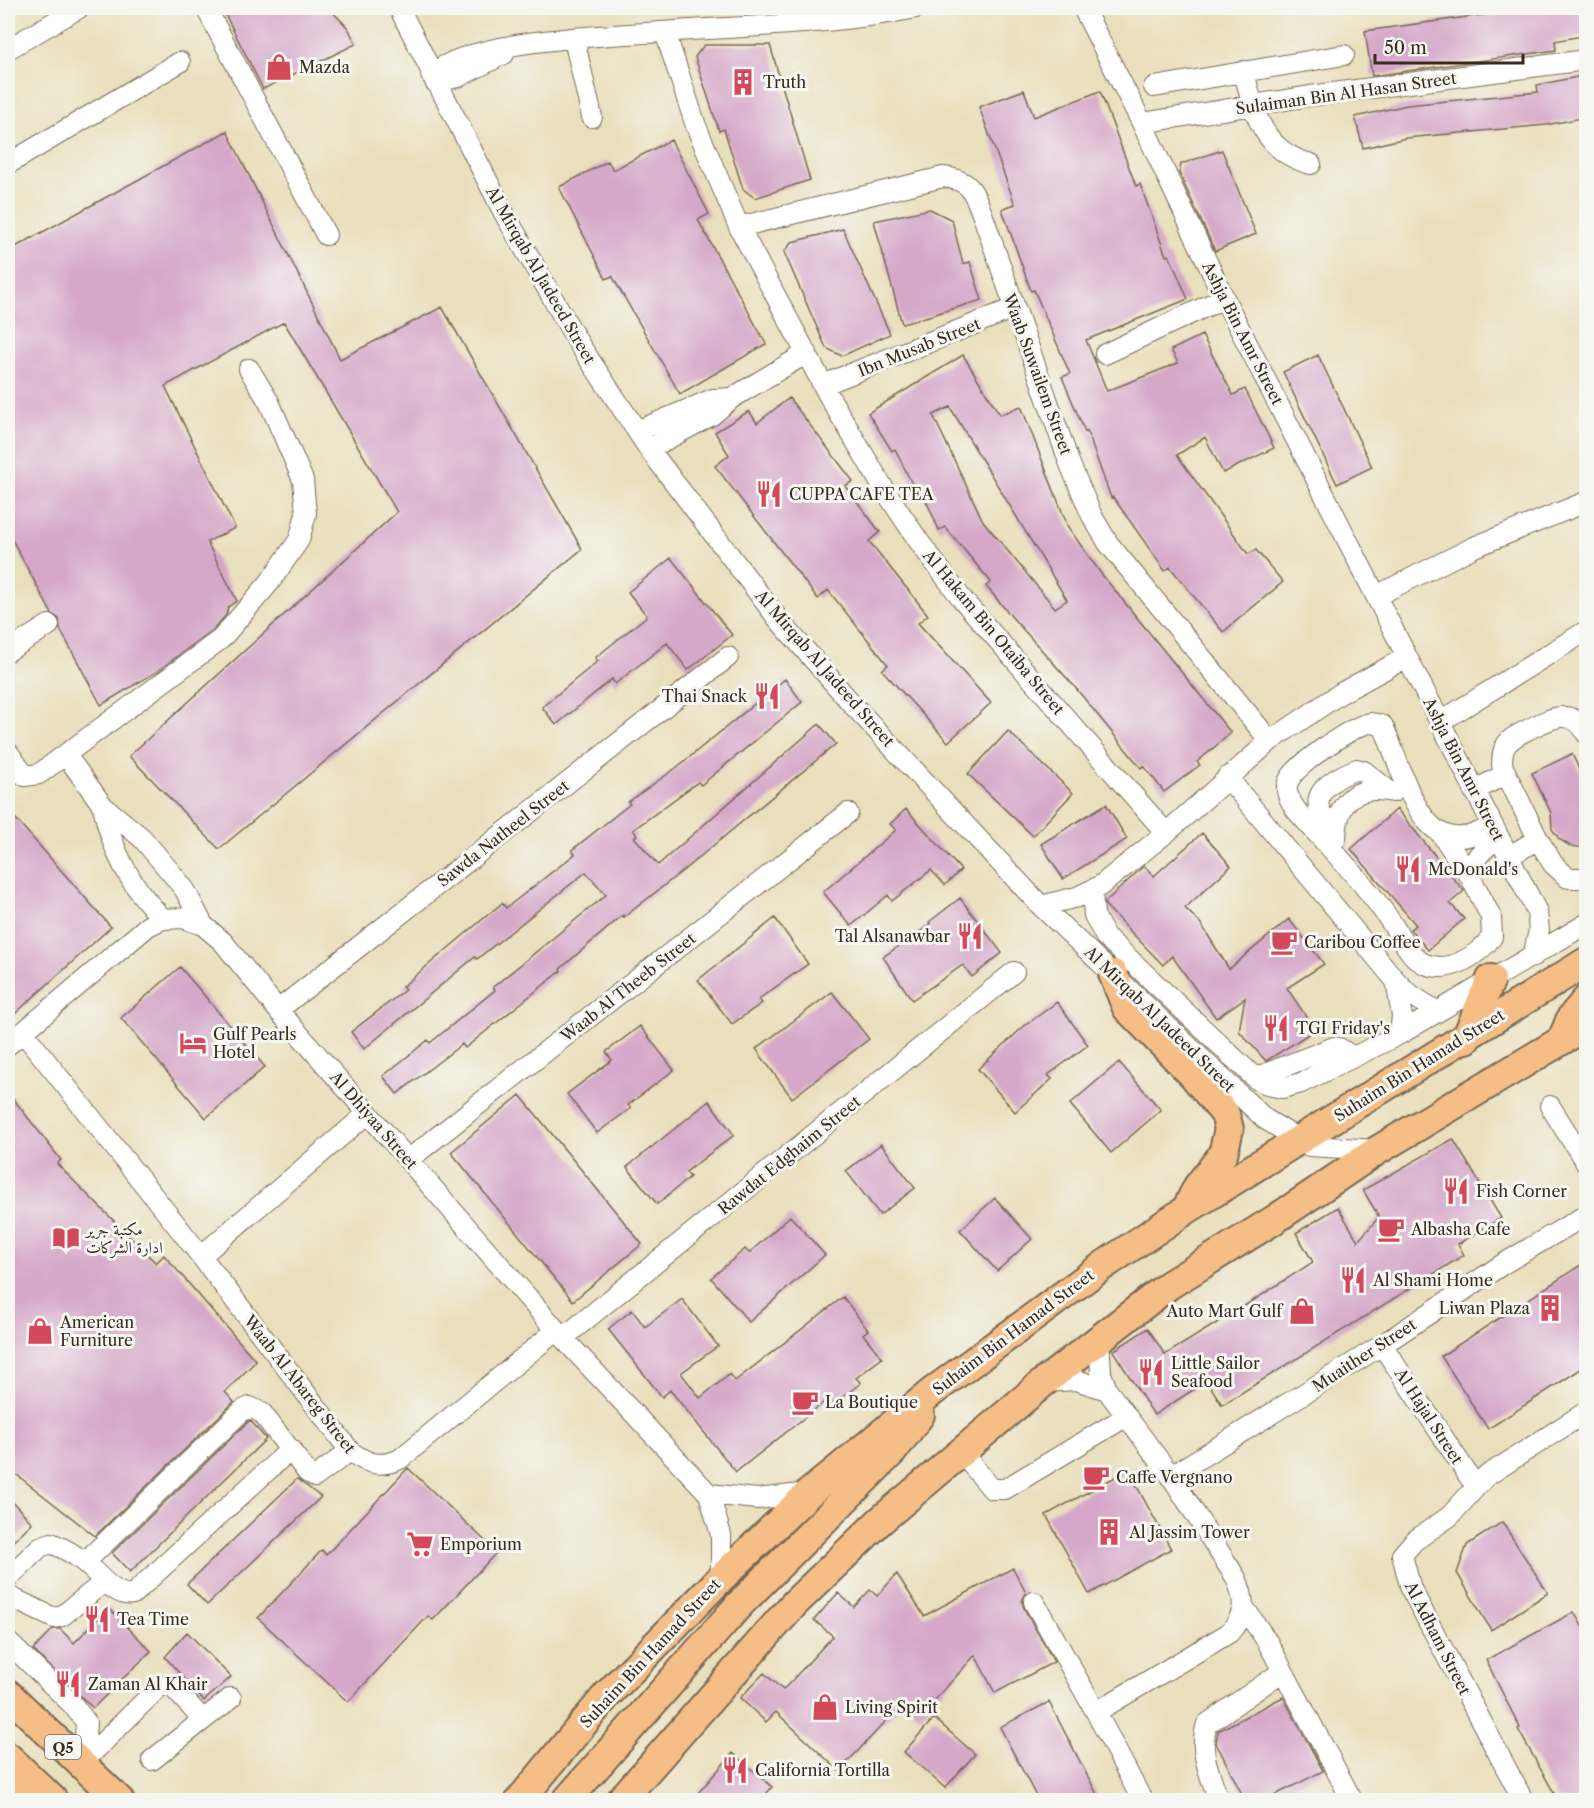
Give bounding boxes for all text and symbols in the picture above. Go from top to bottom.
scale bar [1375,27,1524,65]
text: 50 m [1384,37,1427,59]
shop icon: Mazda [264,52,294,82]
place label: Mazda [299,57,350,77]
building icon: Truth [728,67,758,97]
street label: Sulaiman Bin Al Hasan Street [1234,68,1458,118]
place label: Truth [763,72,806,92]
street label: Al Mirqab Al Jadeed Street [481,182,600,368]
street label: Ashja Bin Amr Street [1198,257,1288,408]
street label: Waab Suwailem Street [999,290,1077,458]
street label: Ibn Musab Street [855,313,984,381]
restaurant icon: CUPPA CAFE TEA [754,479,784,509]
place label: CUPPA CAFE TEA [789,484,935,504]
street label: Al Hakam Bin Otaiba Street [918,545,1069,719]
street label: Al Mirqab Al Jadeed Street [751,585,899,751]
restaurant icon: Thai Snack [752,681,782,711]
place label: Thai Snack [662,686,748,706]
street label: Ashja Bin Amr Street [1419,693,1509,844]
street label: Sawda Natheel Street [433,775,573,891]
restaurant icon: McDonald's [1393,854,1423,884]
place label: McDonald's [1428,859,1518,879]
restaurant icon: Tal Alsanawbar [955,921,985,951]
place label: Tal Alsanawbar [835,926,950,946]
cafe icon: Caribou Coffee [1269,927,1299,957]
street label: Waab Al Theeb Street [556,928,700,1047]
place label: Caribou Coffee [1304,932,1421,952]
street label: Al Mirqab Al Jadeed Street [1080,941,1240,1096]
street label: Suhaim Bin Hamad Street [1330,1004,1508,1126]
restaurant icon: TGI Friday's [1261,1013,1291,1043]
place label: TGI Friday's [1296,1018,1390,1038]
place label: Gulf Pearls Hotel [213,1024,297,1062]
hotel icon: Gulf Pearls Hotel [178,1028,208,1058]
street label: Al Dhiyaa Street [325,1066,422,1173]
street label: Rawdat Edghaim Street [714,1091,865,1219]
restaurant icon: Fish Corner [1441,1176,1471,1206]
place label: Fish Corner [1476,1181,1567,1201]
cafe icon: Albasha Cafe [1376,1214,1406,1244]
place label: مكتبة جرير ادارة الشركات [84,1219,163,1258]
place label: Albasha Cafe [1410,1219,1510,1239]
library icon: مكتبة جرير ادارة الشركات [51,1223,81,1253]
street label: Suhaim Bin Hamad Street [928,1265,1098,1399]
restaurant icon: Al Shami Home [1338,1265,1368,1295]
place label: Al Shami Home [1372,1270,1493,1290]
building icon: Liwan Plaza [1535,1293,1565,1323]
shop icon: Auto Mart Gulf [1287,1296,1317,1326]
place label: Liwan Plaza [1439,1298,1531,1318]
place label: Auto Mart Gulf [1165,1301,1284,1321]
street label: Waab Al Abareg Street [239,1310,360,1457]
place label: American Furniture [59,1312,134,1350]
street label: Muaither Street [1308,1314,1420,1396]
shop icon: American Furniture [25,1316,55,1346]
place label: Little Sailor Seafood [1171,1353,1260,1391]
restaurant icon: Little Sailor Seafood [1136,1357,1166,1387]
street label: Al Hajal Street [1390,1363,1468,1468]
cafe icon: La Boutique [790,1387,820,1417]
place label: La Boutique [825,1392,918,1412]
cafe icon: Caffe Vergnano [1081,1462,1111,1492]
place label: Caffe Vergnano [1116,1467,1233,1487]
building icon: Al Jassim Tower [1094,1517,1124,1547]
place label: Al Jassim Tower [1128,1522,1250,1542]
supermarket icon: Emporium [405,1529,435,1559]
place label: Emporium [440,1534,522,1554]
street label: Suhaim Bin Hamad Street [576,1574,725,1732]
street label: Al Adham Street [1400,1577,1475,1698]
restaurant icon: Tea Time [82,1604,112,1634]
place label: Tea Time [117,1609,189,1629]
restaurant icon: Zaman Al Khair [53,1669,83,1699]
place label: Zaman Al Khair [88,1674,208,1694]
shop icon: Living Spirit [810,1692,840,1722]
place label: Living Spirit [845,1697,938,1717]
road number: Q5 [45,1735,81,1759]
restaurant icon: California Tortilla [720,1755,750,1785]
place label: California Tortilla [755,1760,890,1780]

